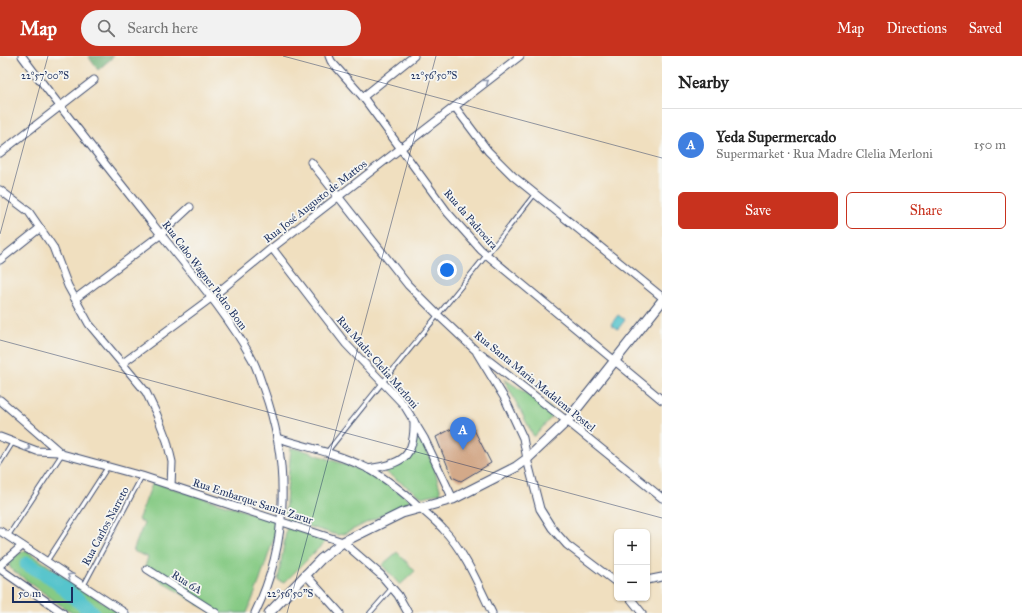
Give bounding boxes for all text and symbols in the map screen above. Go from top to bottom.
search box [81,10,361,46]
text: Map [20,17,57,40]
icon: search [95,17,117,39]
text: Search here [127,19,198,37]
text: Map [837,20,864,37]
text: Directions [886,20,947,37]
text: Saved [969,20,1002,37]
text: 22°57'00"S [21,70,69,82]
text: 22°56'50"S [411,70,458,82]
text: Nearby [678,72,729,93]
one-way arrow [482,80,489,87]
text: Yeda Supermercado [716,128,836,146]
text: A [687,137,695,153]
text: 150 m [974,137,1006,153]
text: Supermarket · Rua Madre Clelia Merloni [716,146,933,162]
street label: Rua José Augusto de Mattos [261,157,370,247]
street label: Rua da Padroeira [441,187,500,252]
button: Save [678,192,838,229]
button: Share [846,192,1006,229]
street label: Rua Cabo Wagner Pedro Bom [159,218,250,333]
your location [437,260,457,280]
street label: Rua Madre Clelia Merloni [334,313,421,411]
street label: Rua Santa Maria Madalena Postel [471,328,598,434]
pin: A [450,417,476,450]
one-way arrow [25,443,32,451]
street label: Rua Embarque Samia Zarur [191,476,315,528]
street label: Rua Carlos Narreto [79,484,132,568]
map controls [614,529,650,601]
button: + [614,529,650,565]
button: − [614,565,650,601]
street label: Rua 6A [169,568,205,597]
one-way arrow [67,573,74,581]
scale bar [12,585,73,604]
text: 50 m [18,587,41,600]
text: 22°56'50"S [267,588,314,600]

